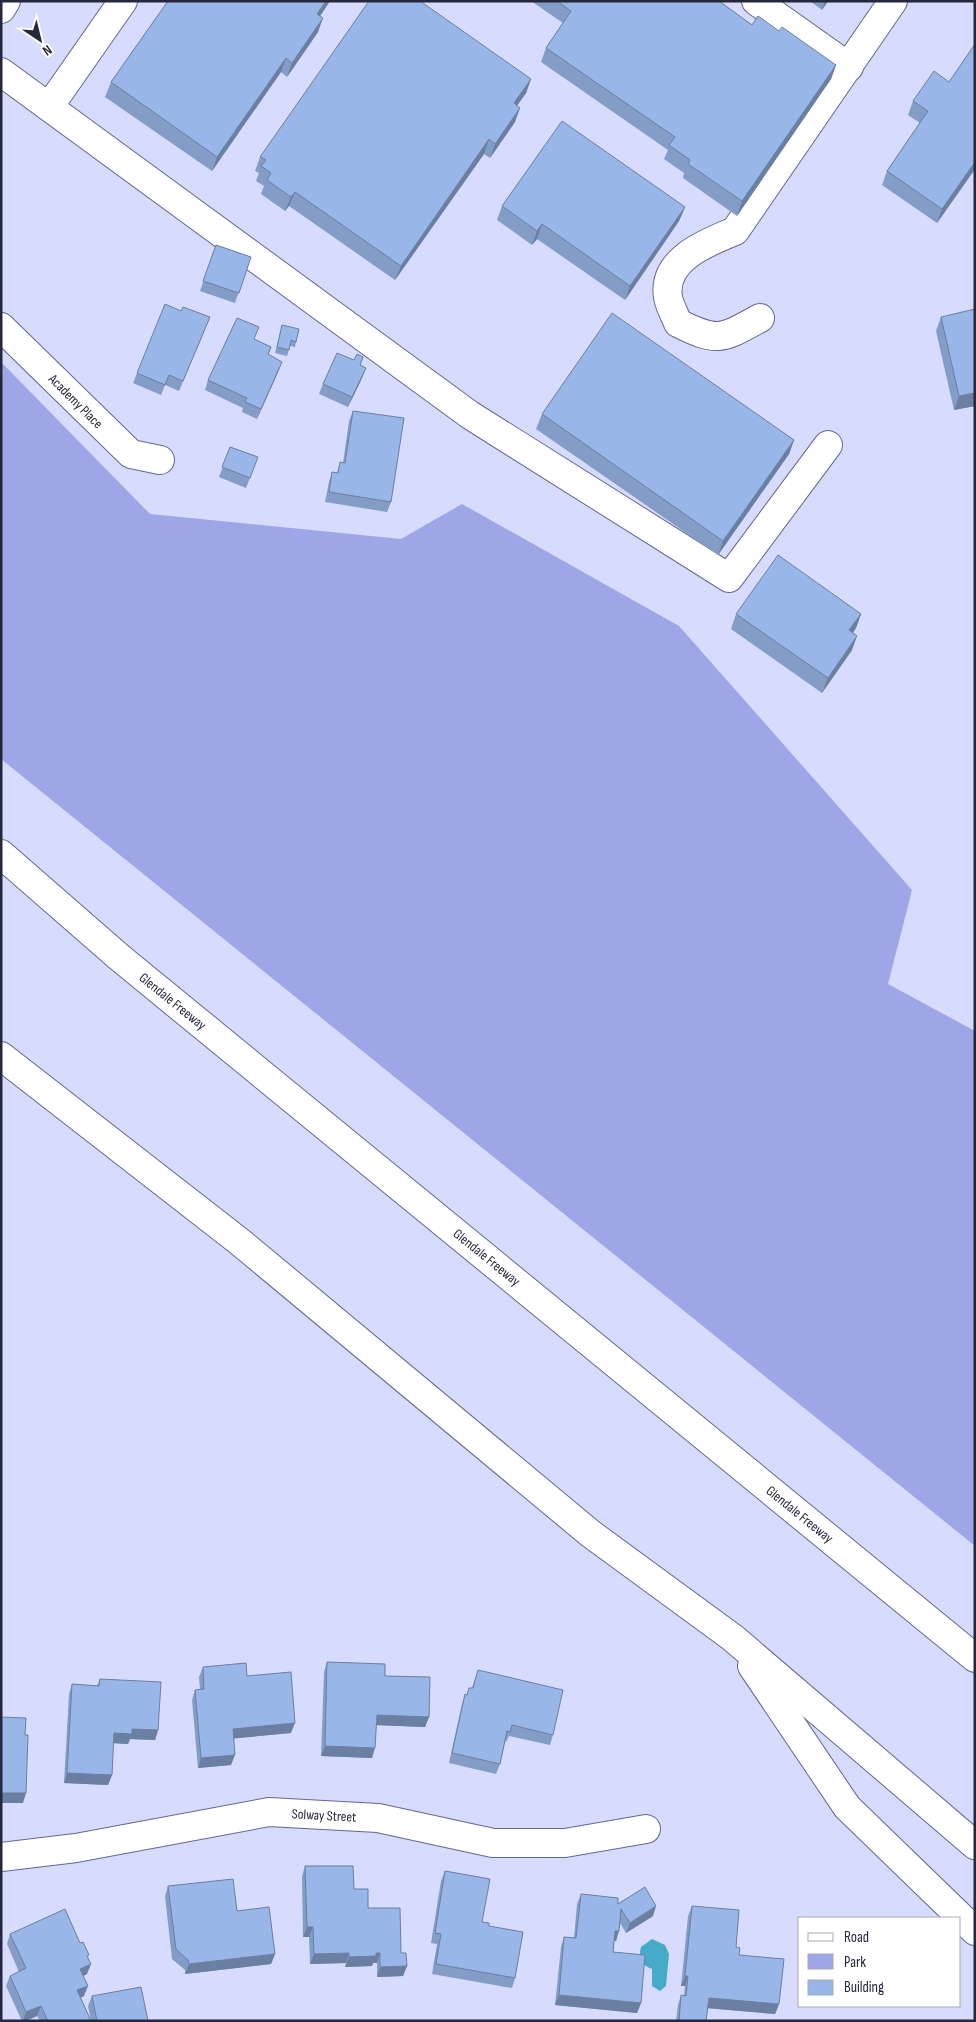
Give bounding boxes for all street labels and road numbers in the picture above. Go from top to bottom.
street label: Academy Place [44,370,106,432]
street label: Glendale Freeway [136,969,210,1034]
street label: Glendale Freeway [450,1225,524,1290]
street label: Glendale Freeway [763,1482,837,1547]
street label: Solway Street [291,1805,357,1826]

